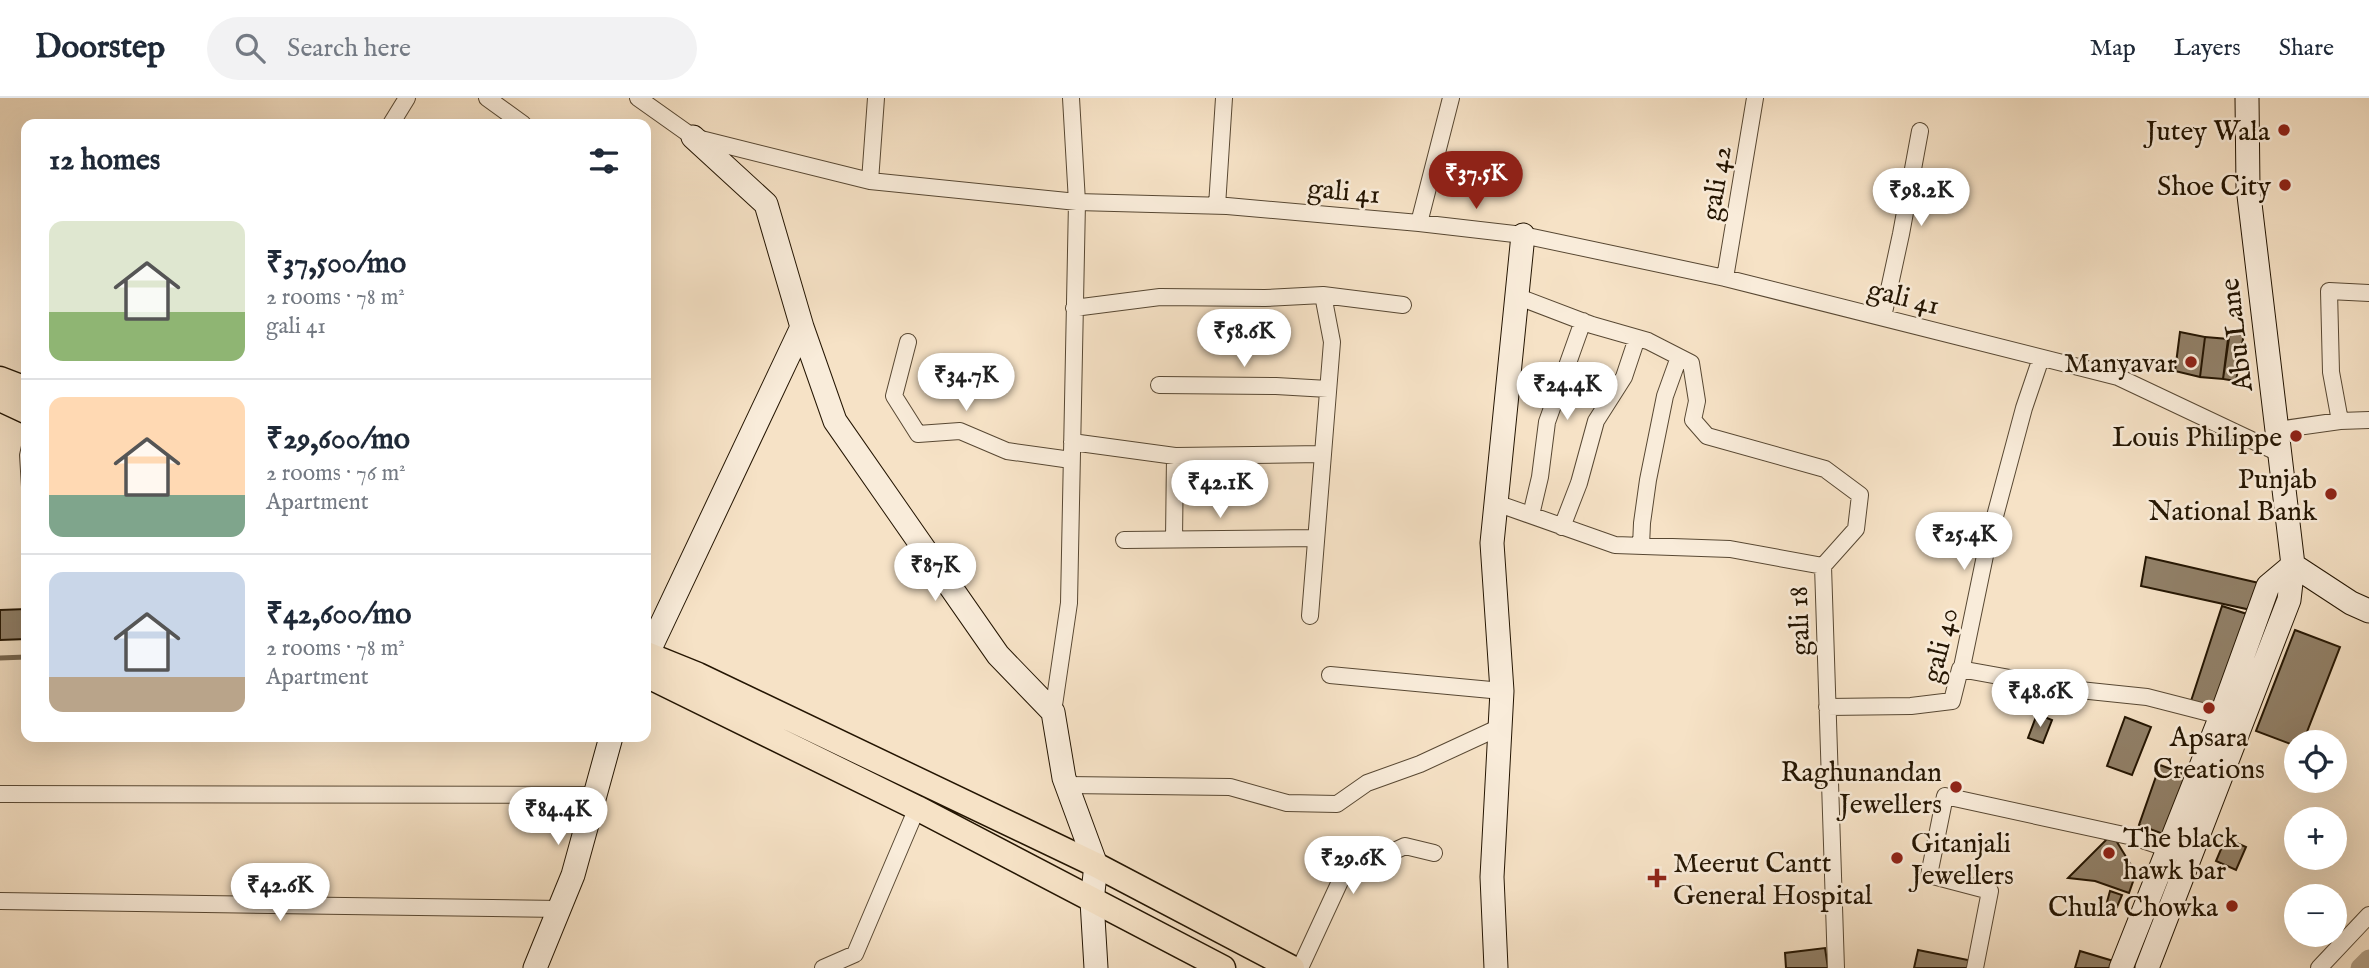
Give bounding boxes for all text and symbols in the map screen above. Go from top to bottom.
search box [207,17,697,80]
text: Doorstep [35,27,165,69]
icon: search [231,29,269,67]
text: Search here [287,32,411,65]
text: Map [2090,33,2136,64]
text: Layers [2174,33,2241,64]
text: Share [2279,33,2334,64]
place label: Jutey Wala [2143,115,2271,150]
marker: Jutey Wala [2276,122,2292,138]
text: 12 homes [49,142,160,180]
icon: filters [585,142,623,180]
street label: gali 42 [1694,143,1741,223]
pin: ₹37.5K [1419,152,1533,211]
text: ₹37.5K [1445,159,1507,188]
pin: ₹98.2K [1864,169,1978,228]
place label: Shoe City [2157,170,2271,205]
street label: gali 41 [1306,172,1382,213]
text: ₹98.2K [1889,176,1953,205]
marker: Shoe City [2277,177,2293,193]
text: ₹37,500/mo [266,245,406,283]
icon: home [105,249,189,333]
street label: gali 41 [1864,273,1943,324]
street label: Abu Lane [2213,276,2262,394]
text: 2 rooms · 78 m² [266,283,405,312]
pin: ₹58.6K [1187,310,1301,369]
text: gali 41 [266,312,326,341]
text: ₹58.6K [1213,317,1275,346]
place label: Manyavar [2064,347,2177,382]
pin: ₹34.7K [909,354,1023,413]
marker: Manyavar [2183,354,2199,370]
text: ₹34.7K [934,361,998,390]
pin: ₹24.4K [1510,362,1624,422]
text: ₹24.4K [1533,370,1601,399]
text: ₹29,600/mo [266,421,410,459]
place label: Louis Philippe [2112,421,2282,456]
icon: home [105,425,189,509]
marker: Louis Philippe [2288,428,2304,444]
text: 2 rooms · 76 m² [266,459,406,488]
pin: ₹42.1K [1163,460,1277,520]
place label: Punjab National Bank [2148,463,2318,530]
text: ₹42.1K [1187,468,1253,497]
marker: Punjab National Bank [2323,486,2339,502]
text: Apartment [266,488,369,517]
pin: ₹25.4K [1907,512,2021,572]
text: ₹25.4K [1931,520,1997,549]
pin: ₹87K [894,544,976,603]
text: ₹87K [910,551,960,580]
street label: gali 18 [1782,585,1819,656]
text: ₹42,600/mo [266,596,412,634]
icon: home [105,600,189,684]
street label: gali 40 [1915,604,1968,687]
text: 2 rooms · 78 m² [266,634,405,663]
text: Apartment [266,663,369,692]
pin: ₹48.6K [1983,670,2097,729]
text: ₹48.6K [2008,677,2072,706]
marker: Apsara Creations [2201,700,2217,716]
place label: Apsara Creations [2153,721,2265,788]
map controls [2284,730,2347,947]
button: locate [2284,730,2347,793]
place label: Raghunandan Jewellers [1780,756,1942,823]
marker: Raghunandan Jewellers [1948,779,1964,795]
pin: ₹84.4K [501,788,615,847]
text: ₹84.4K [525,795,591,824]
button: + [2284,807,2347,870]
place label: The black hawk bar [2123,822,2240,889]
place label: Gitanjali Jewellers [1908,827,2014,894]
pin: ₹29.6K [1296,836,1410,896]
text: ₹29.6K [1320,844,1386,873]
marker: The black hawk bar [2101,845,2117,861]
place label: Meerut Cantt General Hospital [1673,847,1873,914]
marker: Gitanjali Jewellers [1889,850,1905,866]
pin: ₹42.6K [223,864,337,923]
marker: Meerut Cantt General Hospital [1647,868,1667,888]
text: ₹42.6K [247,871,313,900]
button: − [2284,884,2347,947]
place label: Chula Chowka [2048,891,2219,926]
marker: Chula Chowka [2224,898,2240,914]

